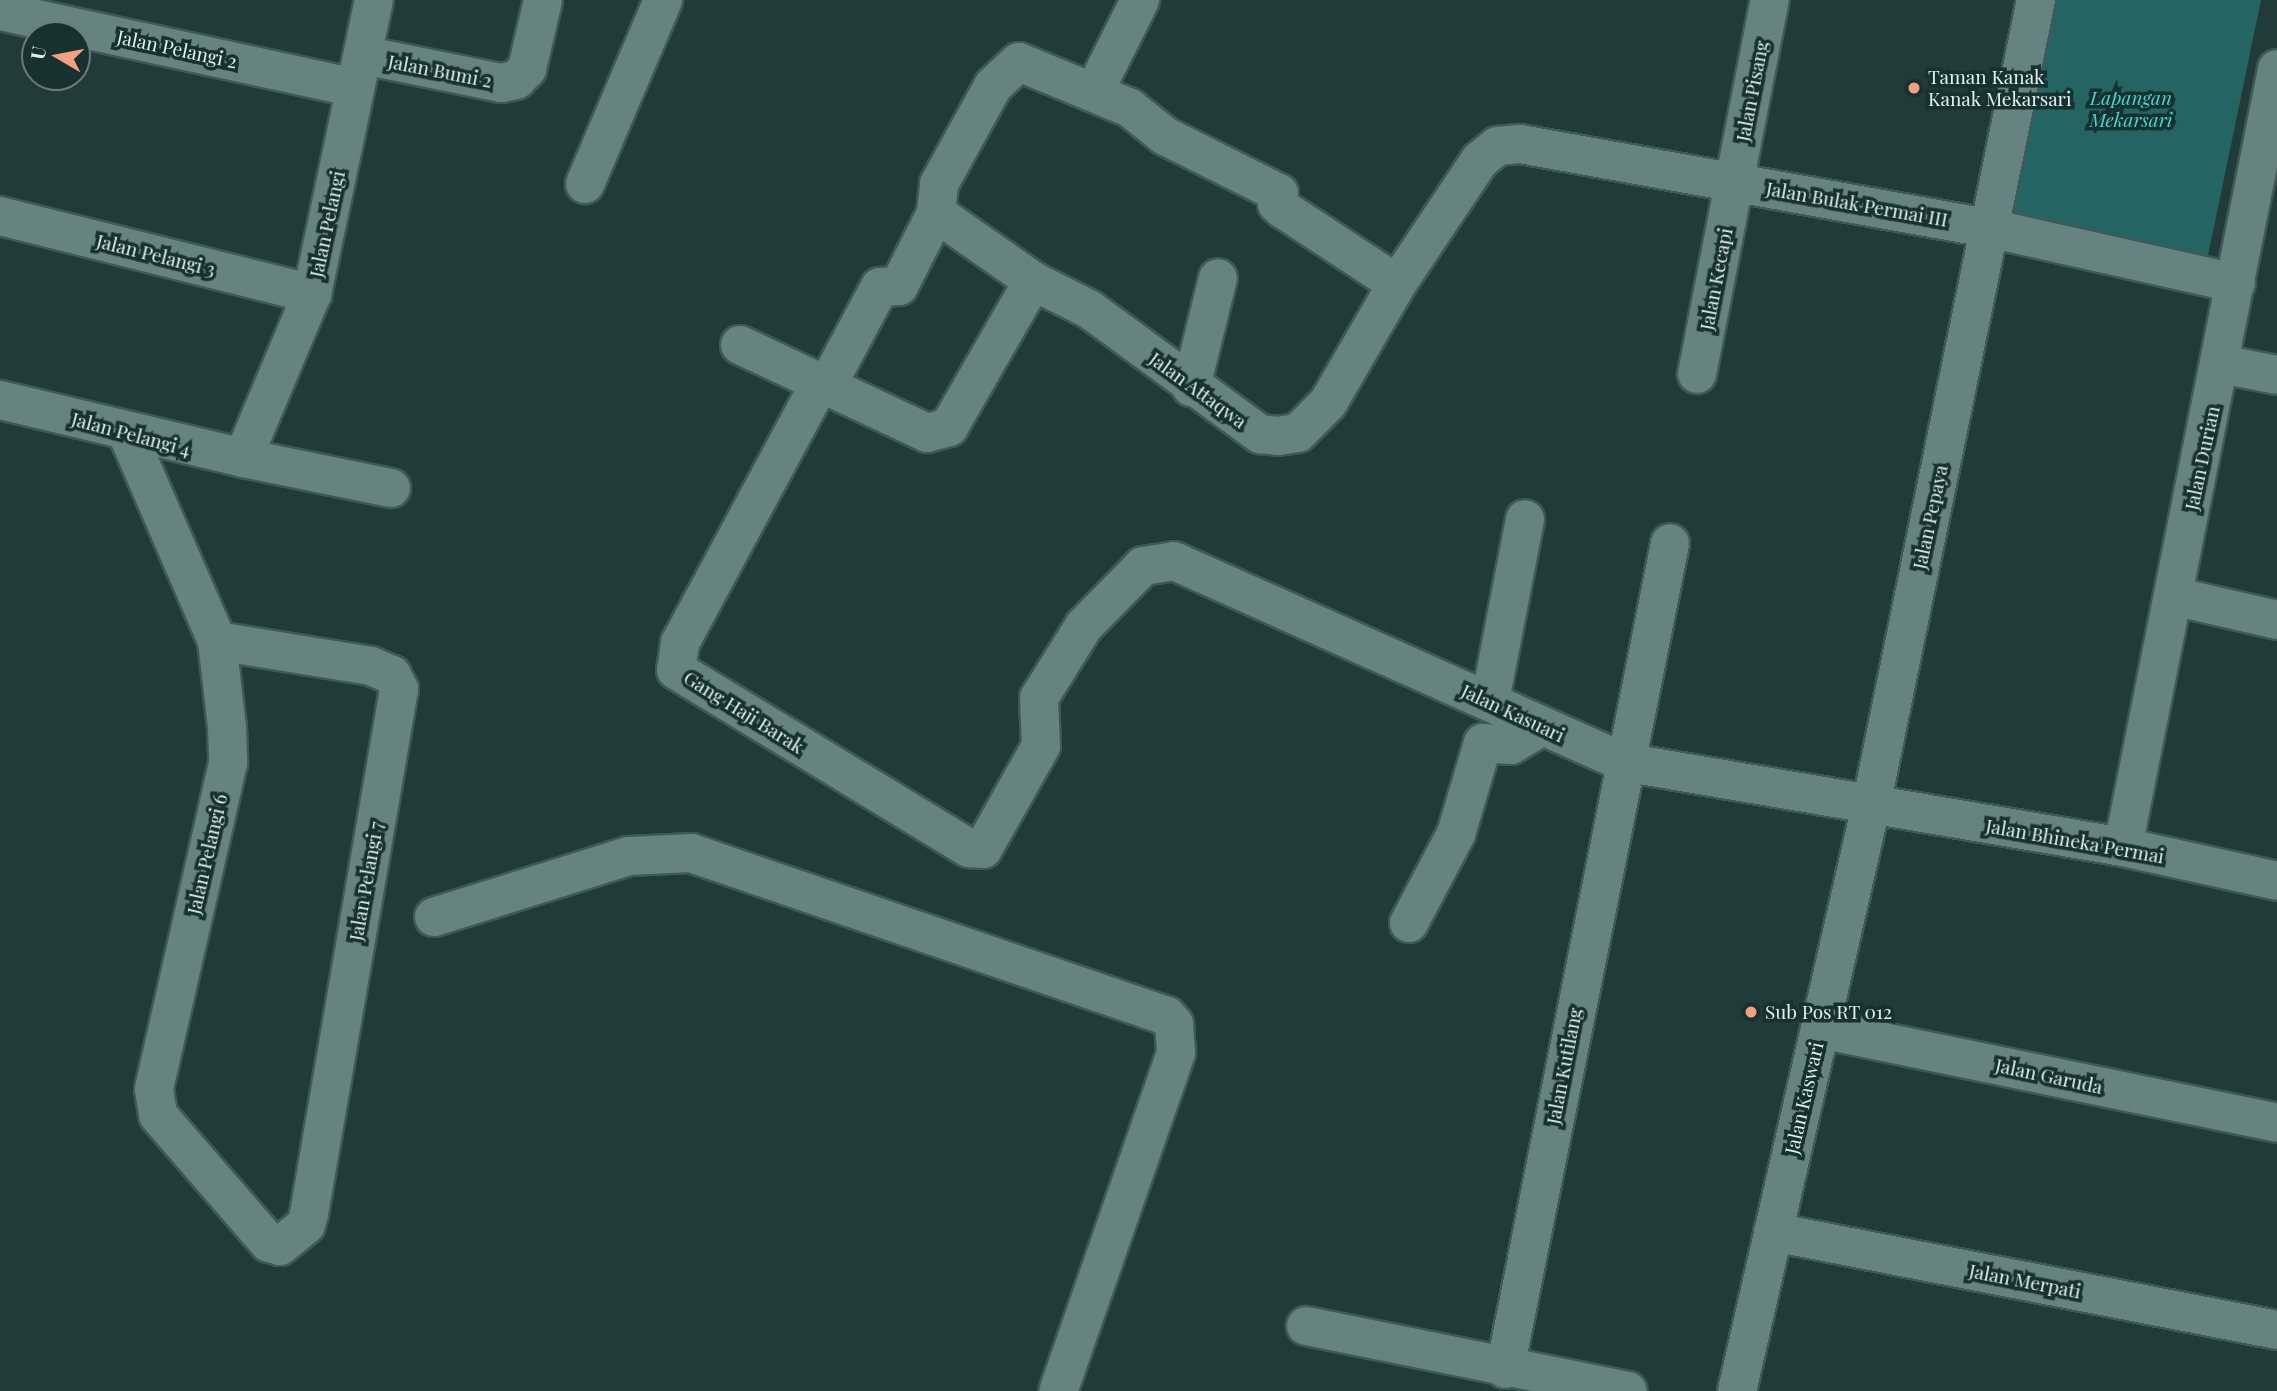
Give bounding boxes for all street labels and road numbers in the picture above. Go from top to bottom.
street label: Jalan Pelangi 2 [115,25,239,73]
street label: Jalan Pisang [1731,39,1773,143]
street label: Jalan Bumi 2 [386,50,494,92]
street label: Jalan Pelangi [305,169,349,279]
street label: Jalan Bulak Permai III [1764,177,1950,231]
street label: Jalan Kecapi [1695,226,1737,332]
street label: Jalan Pelangi 3 [94,229,218,281]
street label: Jalan Attaqwa [1145,347,1251,433]
street label: Jalan Durian [2180,404,2224,512]
street label: Jalan Pelangi 4 [69,407,193,461]
street label: Jalan Pepaya [1908,463,1952,571]
street label: Gang Haji Barak [680,666,808,758]
street label: Jalan Kasuari [1458,679,1568,747]
street label: Jalan Pelangi 6 [182,792,232,916]
street label: Jalan Bhineka Permai [1984,814,2166,868]
street label: Jalan Pelangi 7 [344,820,388,942]
street label: Jalan Kutilang [1542,1006,1586,1126]
street label: Jalan Kaswari [1780,1040,1828,1156]
street label: Jalan Garuda [1993,1054,2105,1098]
street label: Jalan Merpati [1967,1259,2083,1303]

